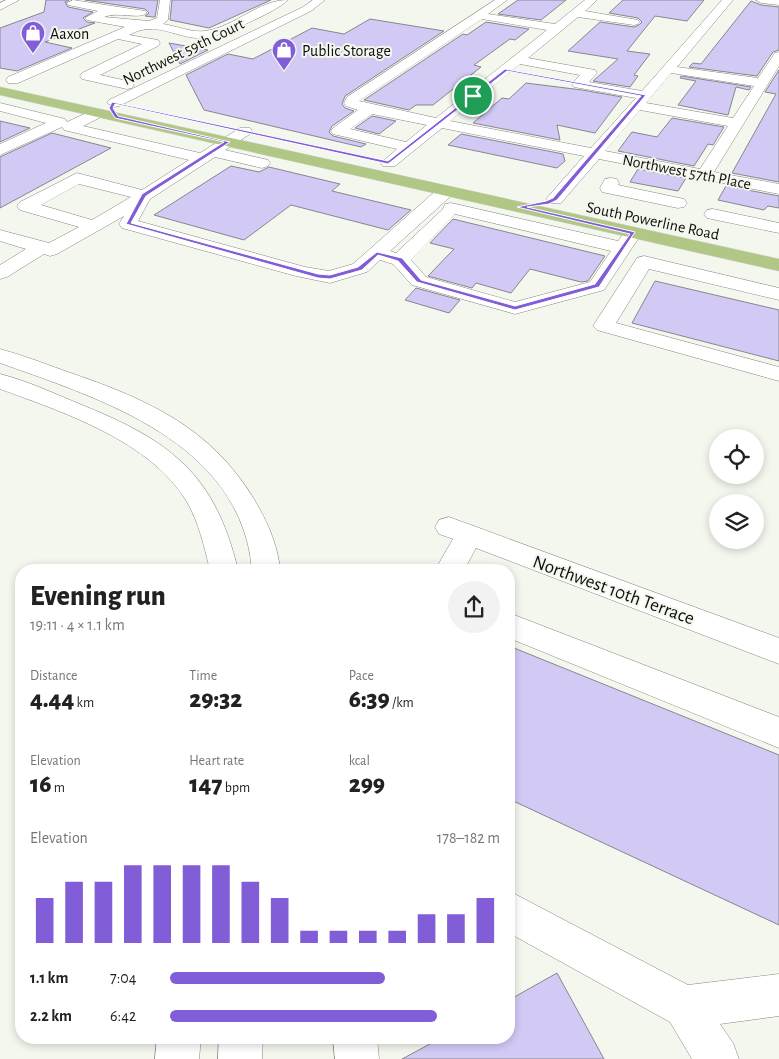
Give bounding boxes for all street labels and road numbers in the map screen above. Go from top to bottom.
street label: Northwest 59th Court [120,16,247,88]
street label: Northwest 57th Place [621,152,753,192]
street label: South Powerline Road [585,199,721,243]
street label: Northwest 10th Terrace [530,552,697,628]

